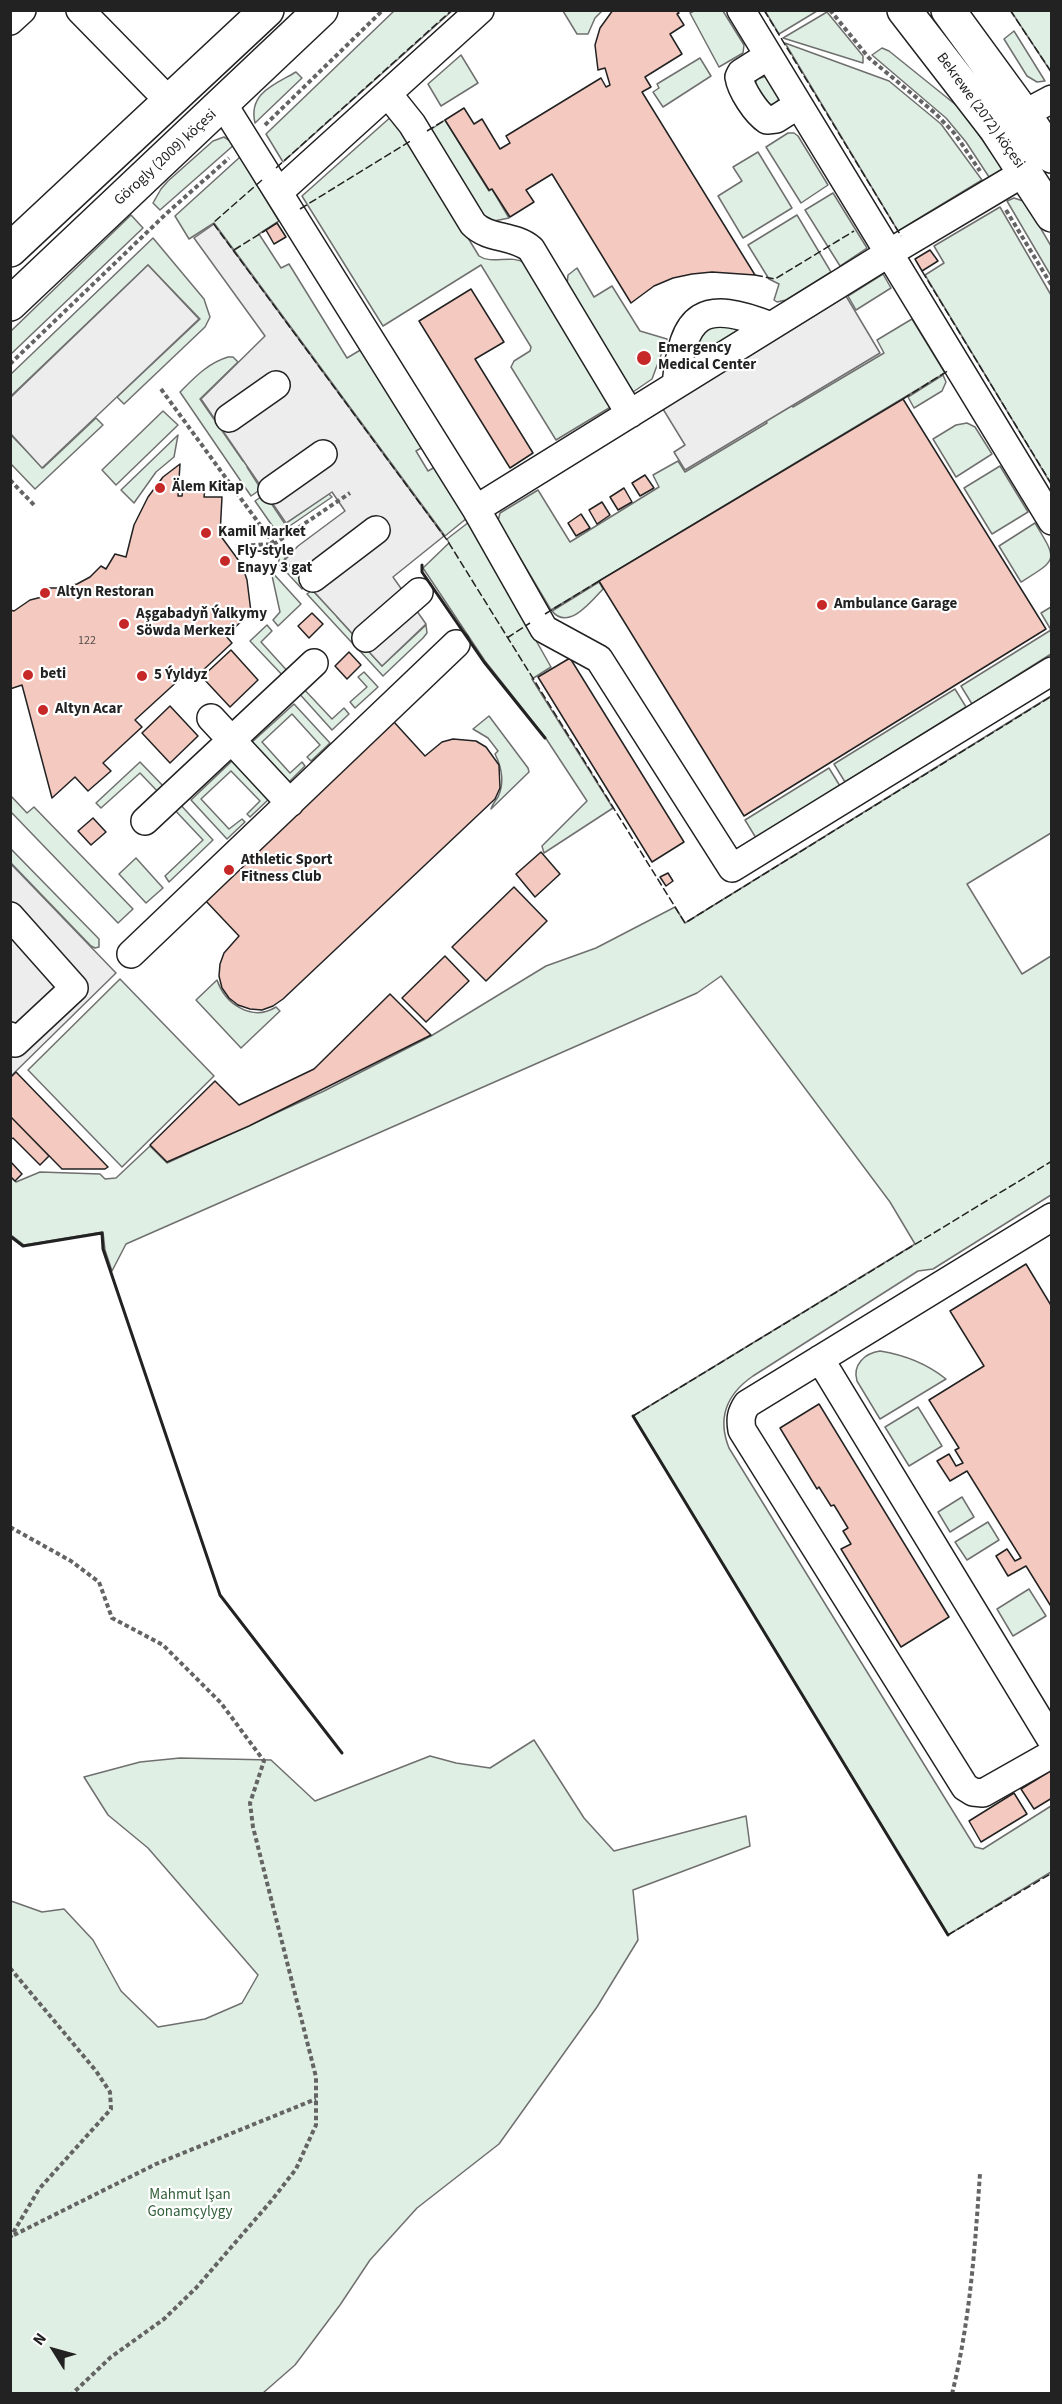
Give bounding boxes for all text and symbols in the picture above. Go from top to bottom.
street label: Bekrewe (2072) köçesi [932,50,1028,172]
street label: Görogly (2009) köçesi [111,106,221,210]
place label: Emergency Medical Center [658,340,756,375]
marker: Emergency Medical Center [635,349,653,367]
place label: Älem Kitap [172,479,244,497]
marker: Älem Kitap [153,481,167,495]
place label: Kamil Market [218,524,306,542]
marker: Kamil Market [199,526,213,540]
place label: Fly-style Enayy 3 gat [237,543,312,578]
marker: Fly-style Enayy 3 gat [218,554,232,568]
place label: Altyn Restoran [57,584,154,602]
marker: Altyn Restoran [38,586,52,600]
place label: Ambulance Garage [834,596,957,614]
marker: Ambulance Garage [815,598,829,612]
place label: Aşgabadyň Ýalkymy Söwda Merkezi [136,606,267,641]
marker: Aşgabadyň Ýalkymy Söwda Merkezi [117,617,131,631]
house number: 122 [78,634,96,648]
place label: beti [40,666,66,684]
place label: 5 Ýyldyz [154,667,208,685]
marker: beti [21,668,35,682]
marker: 5 Ýyldyz [135,669,149,683]
place label: Altyn Acar [55,701,122,719]
marker: Altyn Acar [36,703,50,717]
place label: Athletic Sport Fitness Club [241,852,332,887]
marker: Athletic Sport Fitness Club [222,863,236,877]
park label: Mahmut Işan Gonamçylygy [147,2187,233,2222]
north arrow [24,2320,84,2380]
text: N [28,2328,52,2350]

